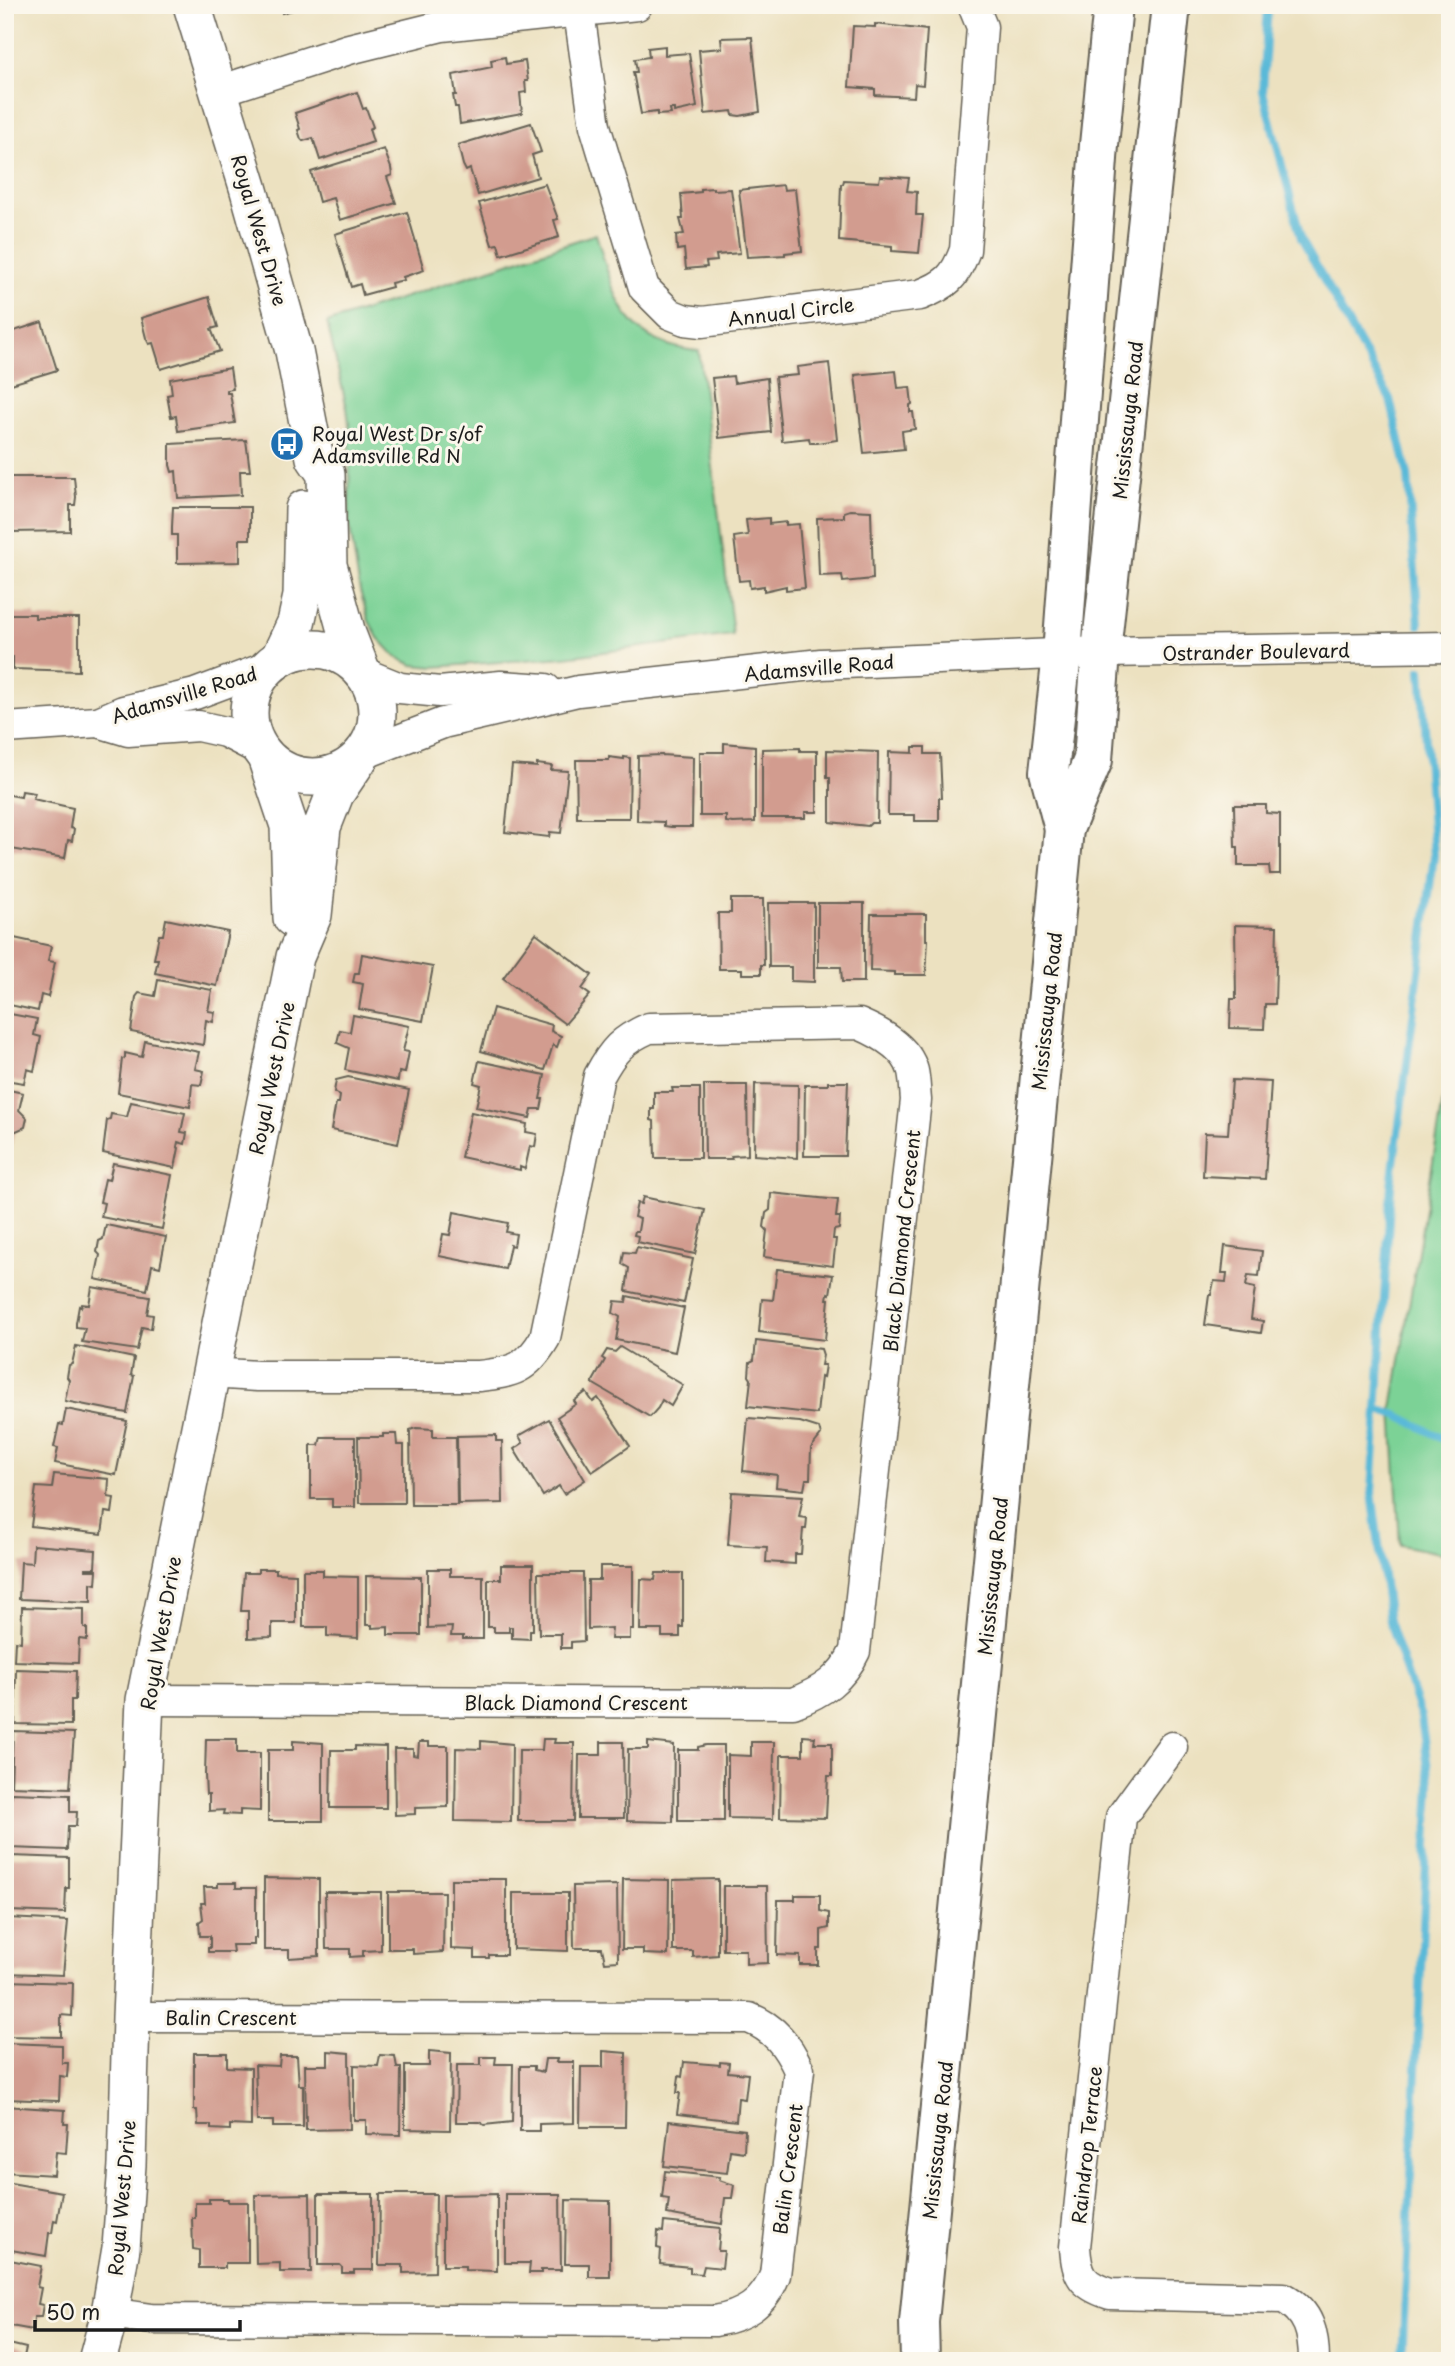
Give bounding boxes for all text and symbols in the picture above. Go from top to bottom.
street label: Royal West Drive [225,151,295,309]
street label: Annual Circle [726,289,856,333]
street label: Mississauga Road [1105,339,1149,501]
place label: Royal West Dr s/of Adamsville Rd N [312,419,483,469]
bus stop icon: Royal West Dr s/of Adamsville Rd N [268,425,306,463]
street label: Ostrander Boulevard [1162,635,1350,667]
street label: Adamsville Road [743,646,895,688]
street label: Adamsville Road [108,659,260,729]
street label: Mississauga Road [1024,930,1068,1092]
street label: Royal West Drive [241,999,301,1157]
street label: Black Diamond Crescent [875,1128,927,1354]
street label: Mississauga Road [970,1495,1014,1657]
street label: Royal West Drive [133,1554,187,1712]
street label: Black Diamond Crescent [464,1688,688,1716]
street label: Balin Crescent [165,2003,297,2031]
street label: Mississauga Road [915,2059,959,2221]
street label: Raindrop Terrace [1064,2065,1108,2225]
street label: Balin Crescent [765,2102,809,2236]
street label: Royal West Drive [100,2119,142,2277]
scale bar [35,2289,240,2333]
text: 50 m [46,2295,100,2327]

